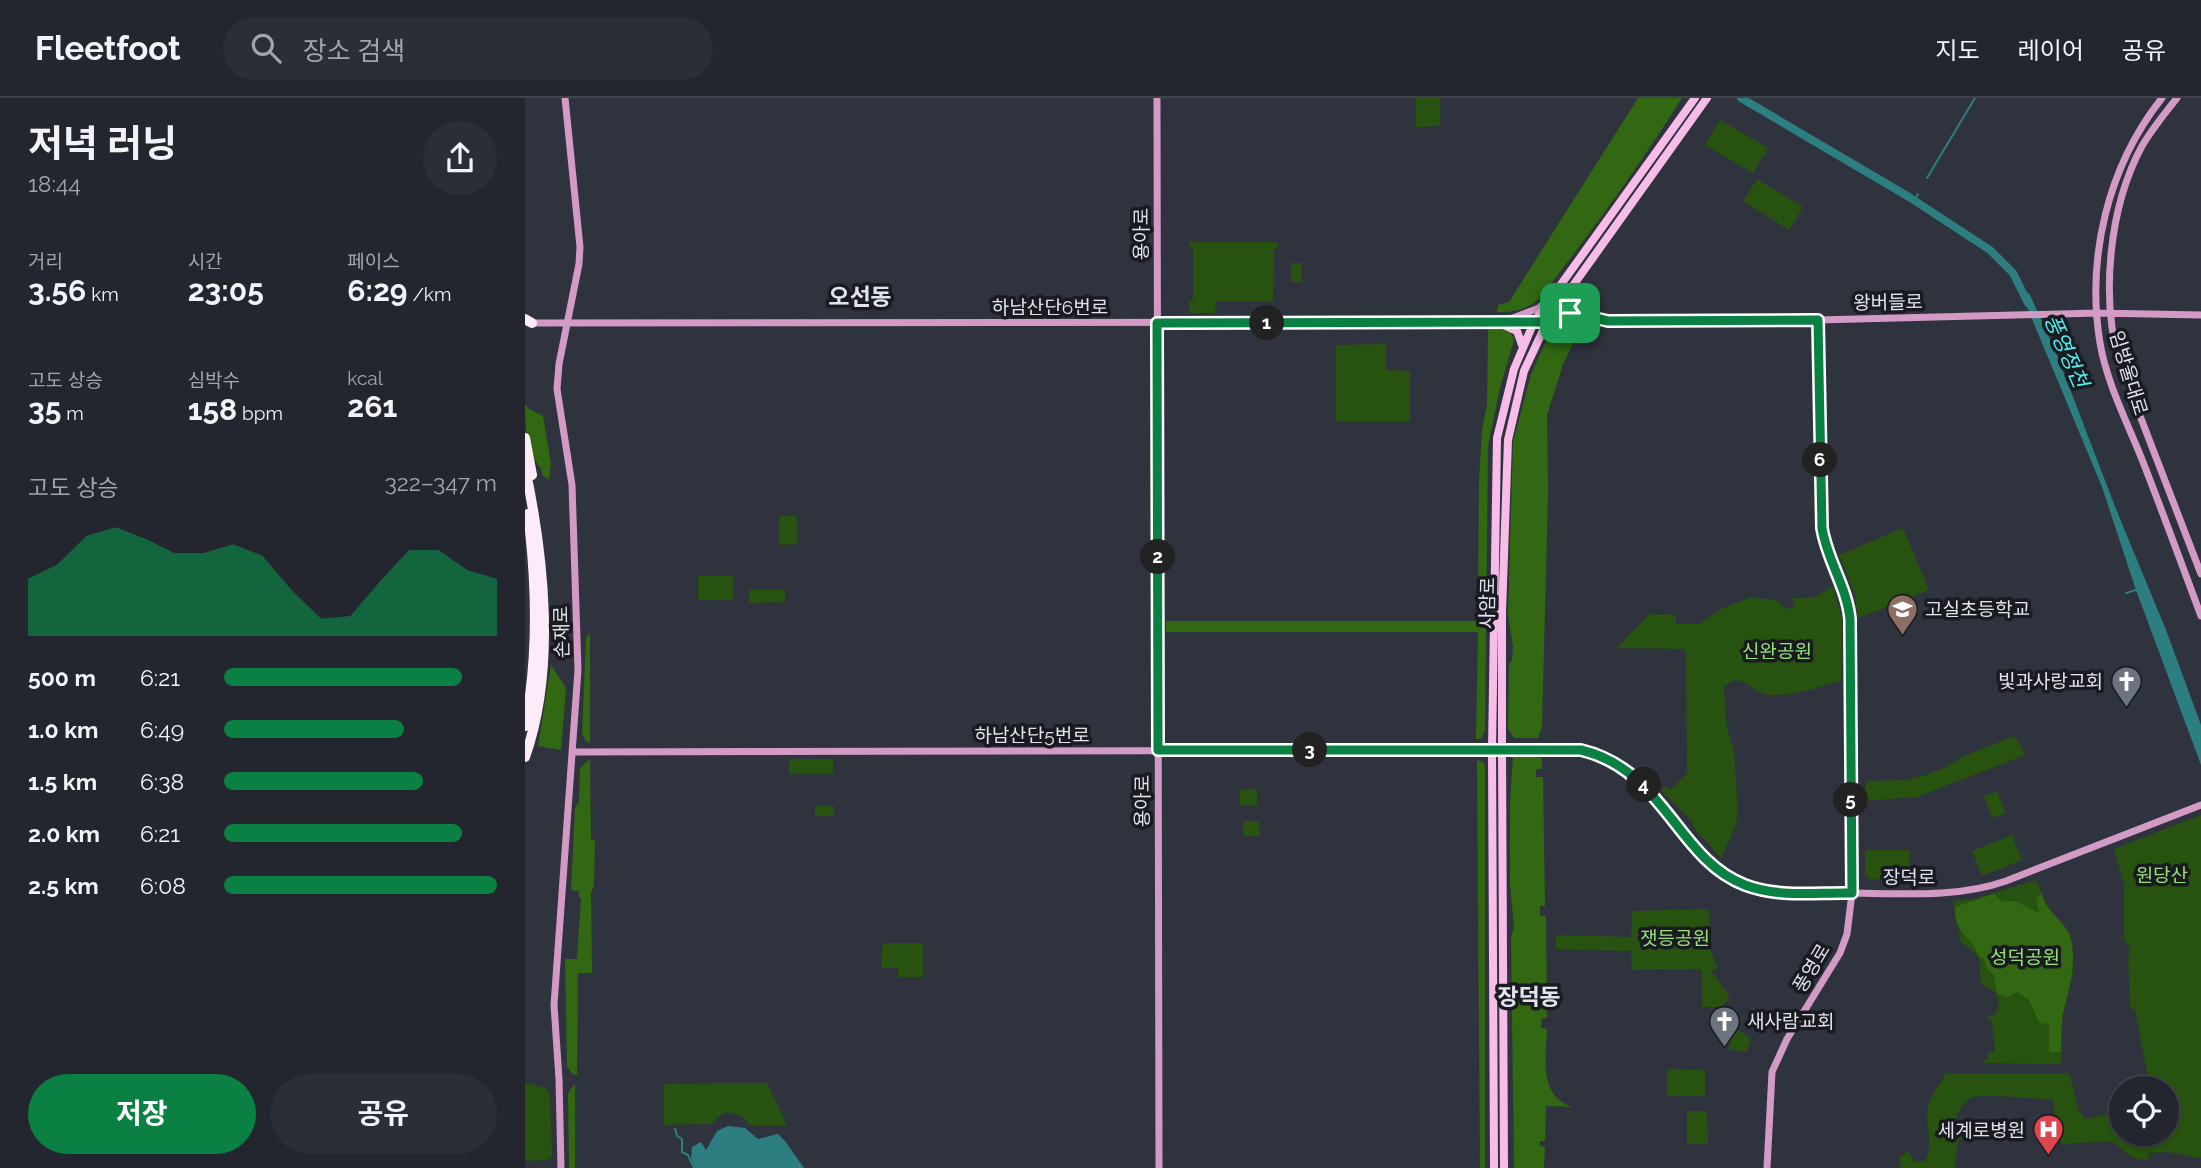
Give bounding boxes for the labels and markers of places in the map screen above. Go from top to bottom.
pin [1540,283,1600,343]
pin: 1 [1249,306,1285,341]
pin: 6 [1803,442,1837,478]
pin: 2 [1141,540,1175,574]
school or university icon: 고실초등학교 [1885,592,1919,636]
place label: 고실초등학교 [1925,598,2030,620]
church icon: 빛과사랑교회 [2109,664,2143,708]
place label: 빛과사랑교회 [1998,670,2103,692]
pin: 3 [1293,732,1327,768]
pin: 4 [1627,768,1661,802]
pin: 5 [1833,782,1869,818]
church icon: 새사람교회 [1707,1004,1741,1048]
place label: 새사람교회 [1747,1010,1834,1032]
hospital icon: 세계로병원 [2031,1113,2065,1157]
place label: 세계로병원 [1938,1119,2025,1141]

